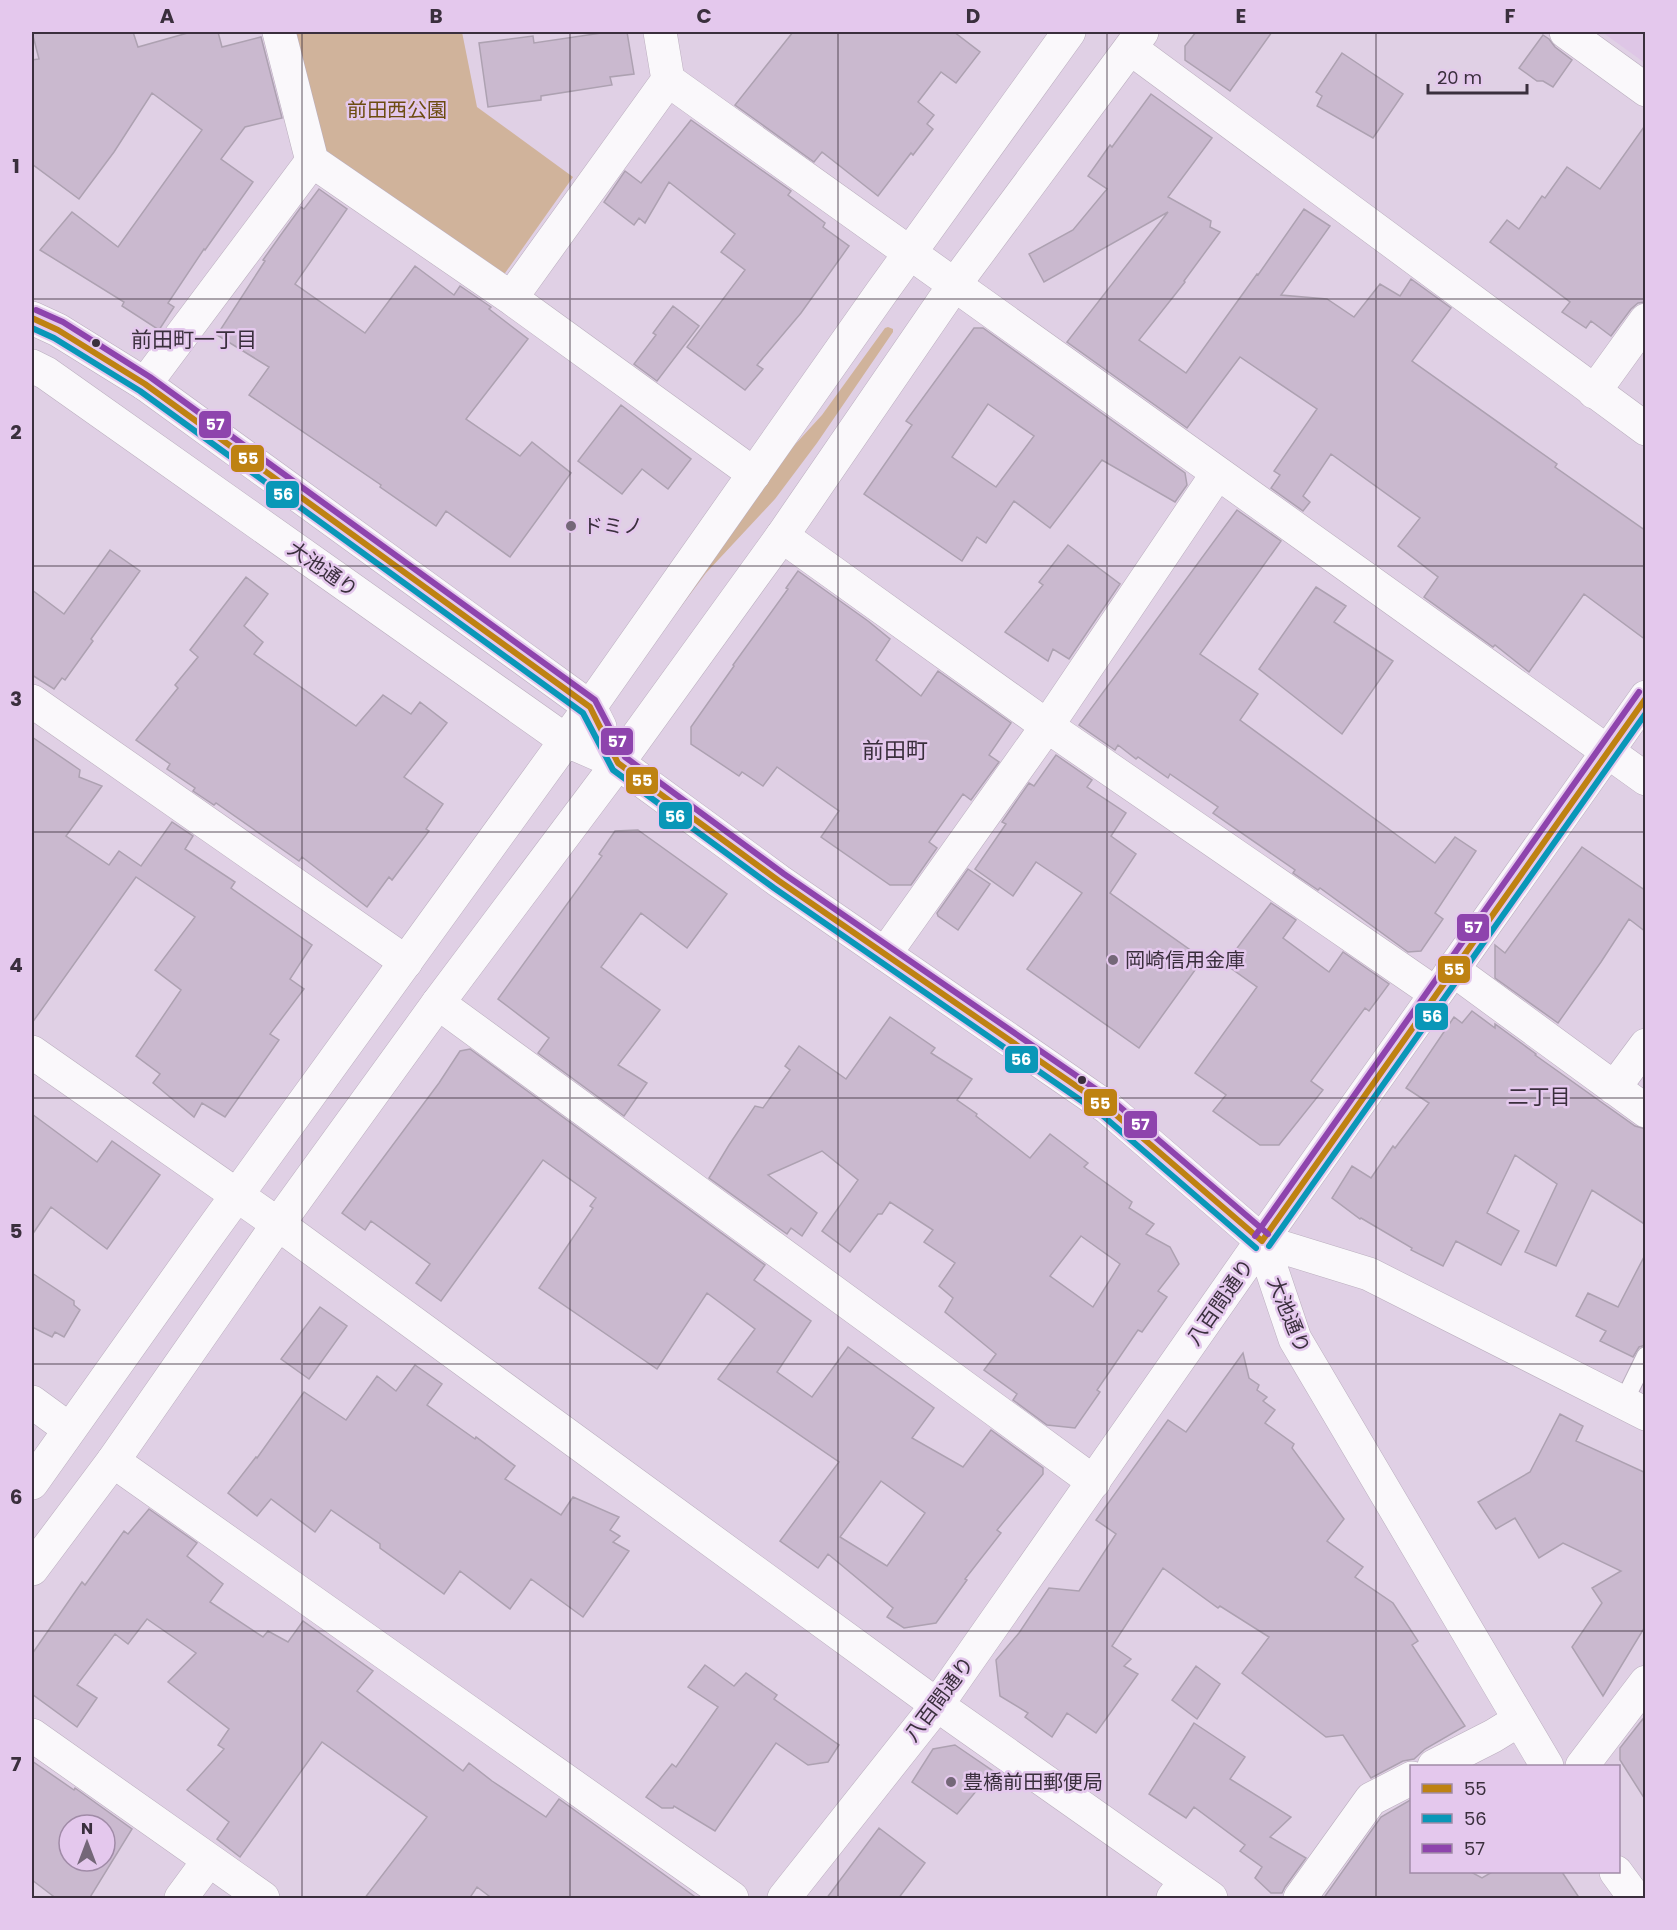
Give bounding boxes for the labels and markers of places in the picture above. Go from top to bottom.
unlabelled marker [90,337,102,349]
place label: ドミノ [583,512,643,540]
marker: ドミノ [564,519,578,533]
place label: 岡崎信用金庫 [1125,946,1245,974]
marker: 岡崎信用金庫 [1106,953,1120,967]
unlabelled marker [1076,1074,1088,1086]
place label: 豊橋前田郵便局 [963,1768,1103,1796]
marker: 豊橋前田郵便局 [944,1775,958,1789]

